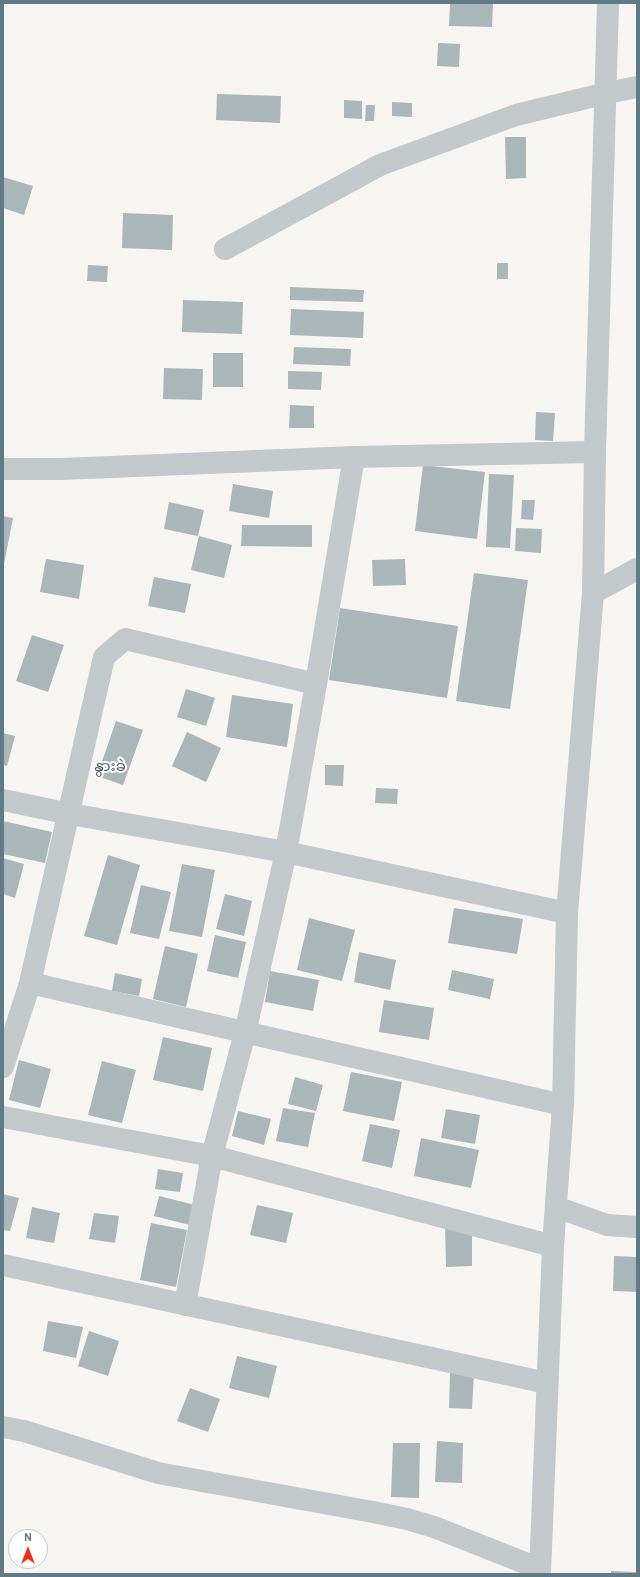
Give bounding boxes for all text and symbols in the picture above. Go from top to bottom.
district label: နွားခဲ [94,759,126,777]
north arrow [8,1529,48,1569]
text: N [24,1531,32,1545]

